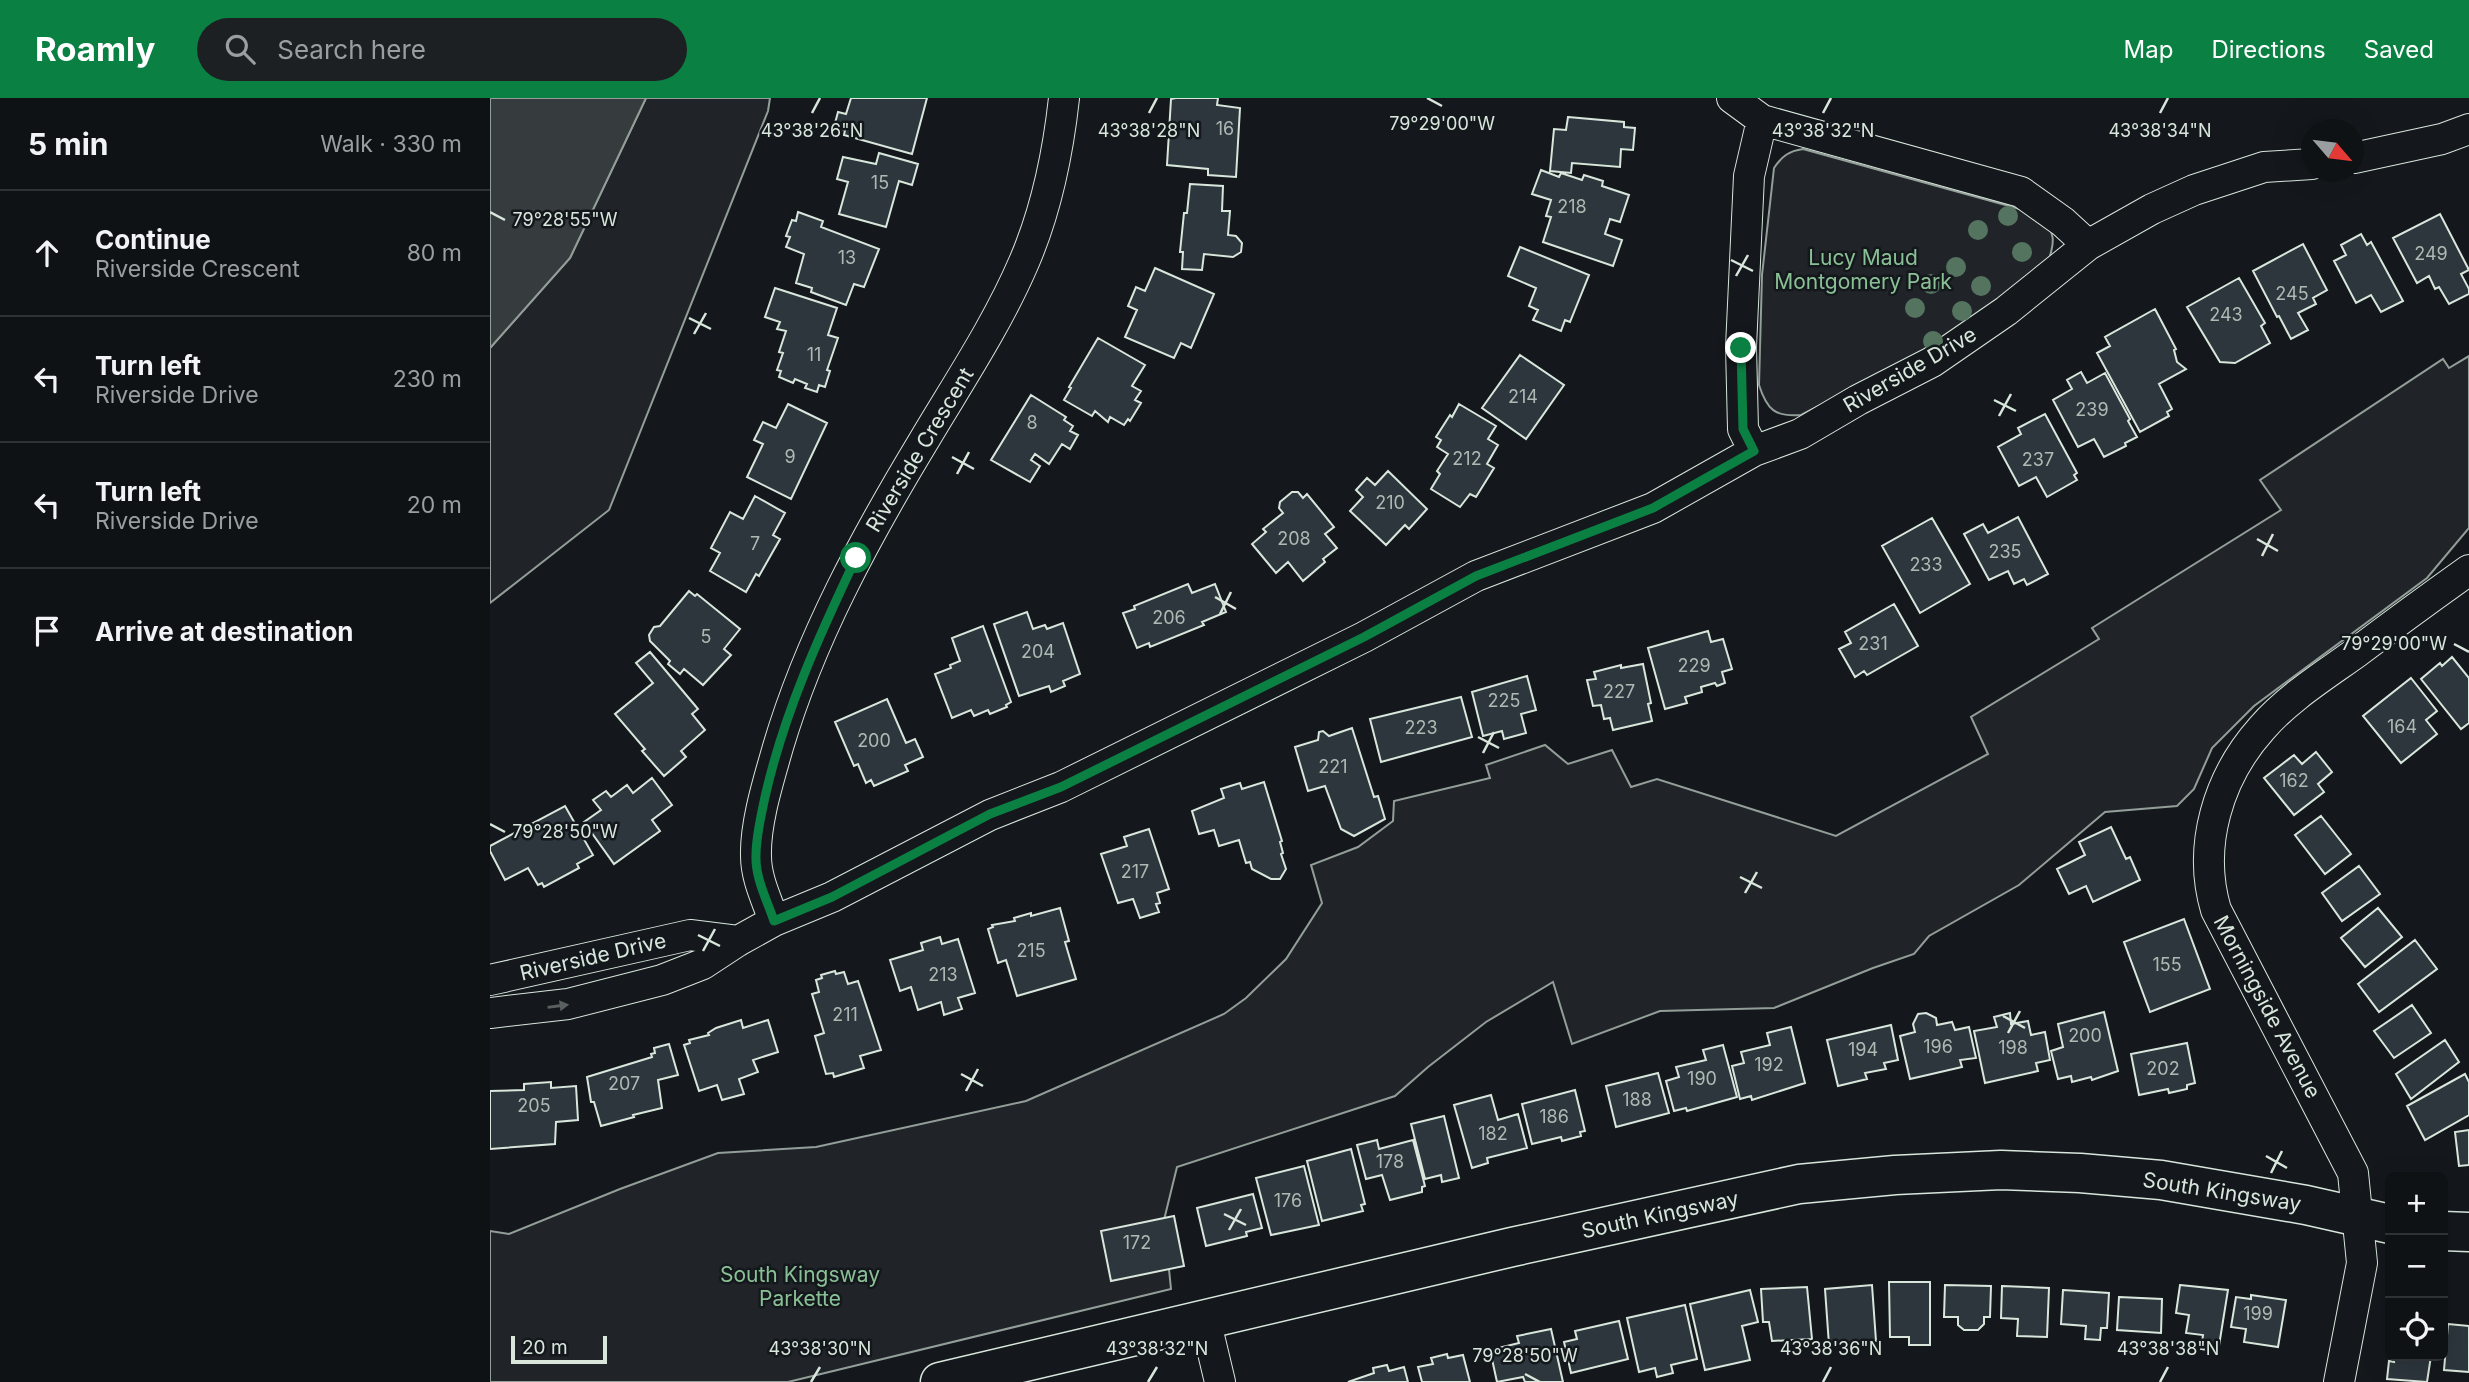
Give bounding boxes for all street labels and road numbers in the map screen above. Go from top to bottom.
street label: Riverside Drive [1839,321,1981,418]
street label: Riverside Crescent [861,363,979,536]
street label: Morningside Avenue [2209,911,2326,1102]
street label: Riverside Drive [517,928,669,986]
street label: South Kingsway [2141,1167,2303,1216]
street label: South Kingsway [1579,1186,1741,1243]

